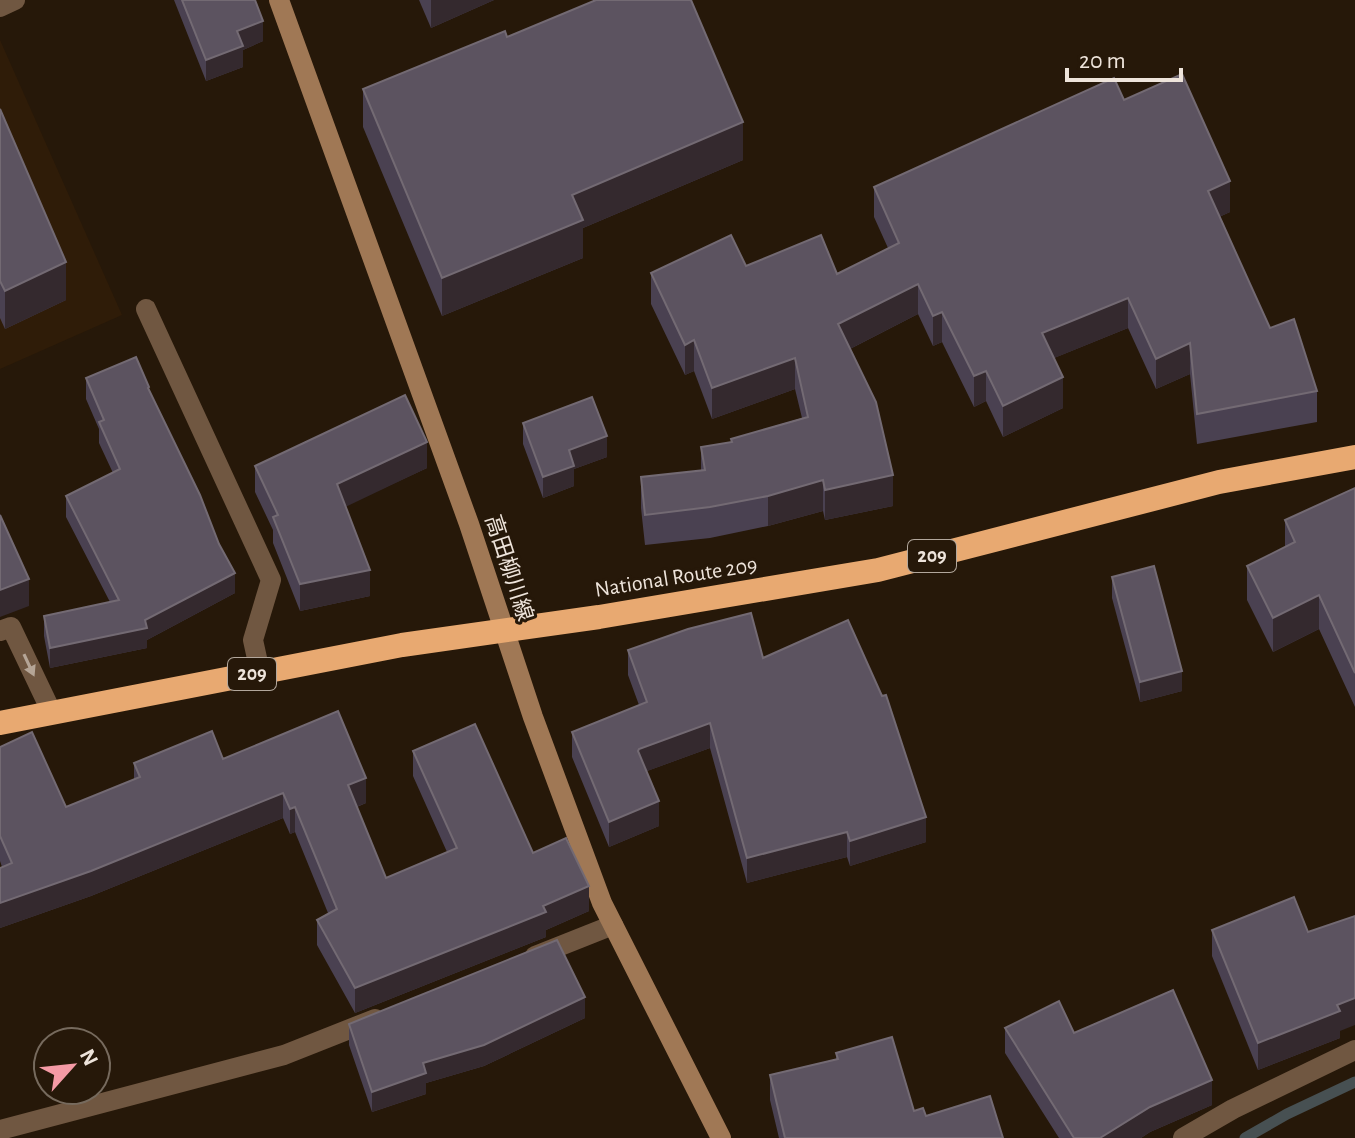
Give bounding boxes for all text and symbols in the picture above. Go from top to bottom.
scale bar [1067,32,1181,82]
text: 20 m [1079,49,1126,73]
street label: 高田柳川線 [482,512,537,624]
road number: 209 [908,540,956,572]
street label: National Route 209 [593,553,759,601]
one-way arrow [22,653,36,676]
road number: 209 [228,658,276,690]
north arrow [32,1026,112,1106]
text: N [76,1046,102,1069]

